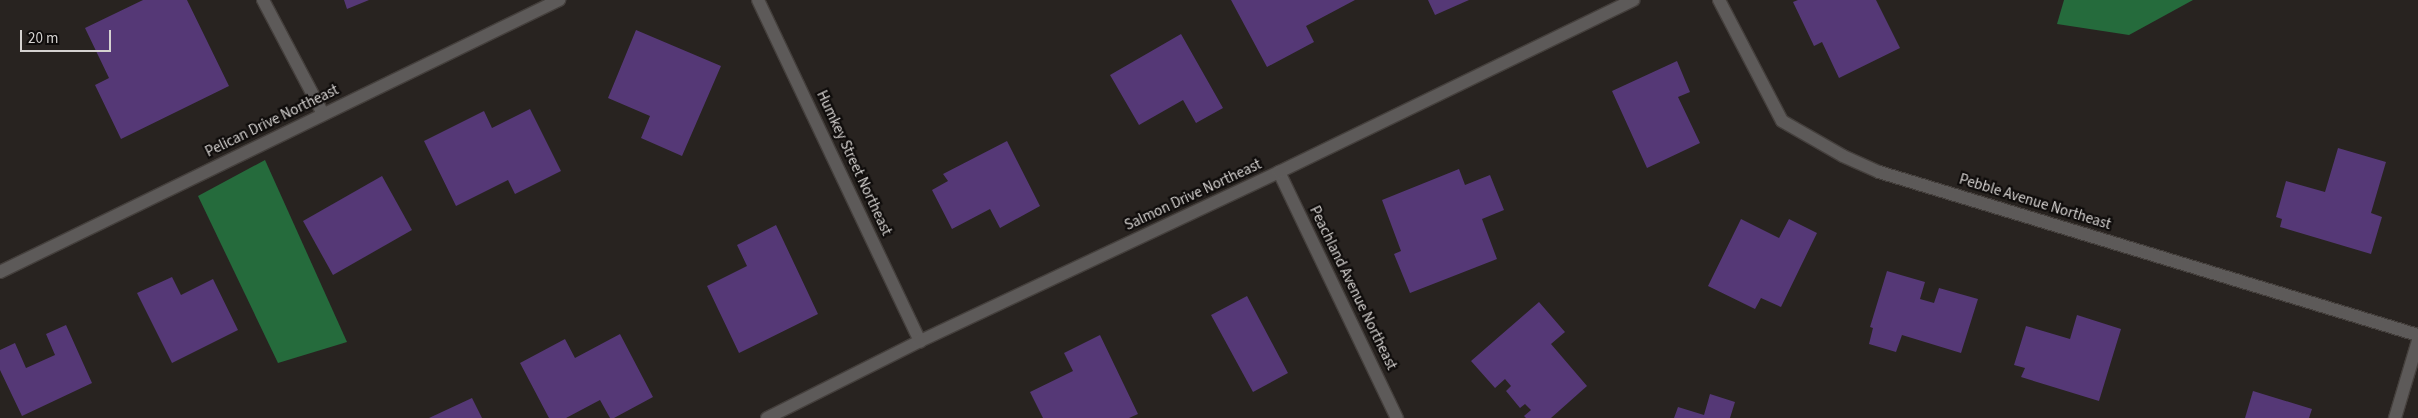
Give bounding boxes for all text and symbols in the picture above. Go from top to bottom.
scale bar [22,20,114,52]
text: 20 m [28,28,58,49]
street label: Pelican Drive Northeast [202,81,342,161]
street label: Humkey Street Northeast [813,88,895,238]
street label: Salmon Drive Northeast [1122,155,1264,235]
street label: Pebble Avenue Northeast [1957,170,2113,234]
street label: Peachland Avenue Northeast [1305,203,1401,373]

